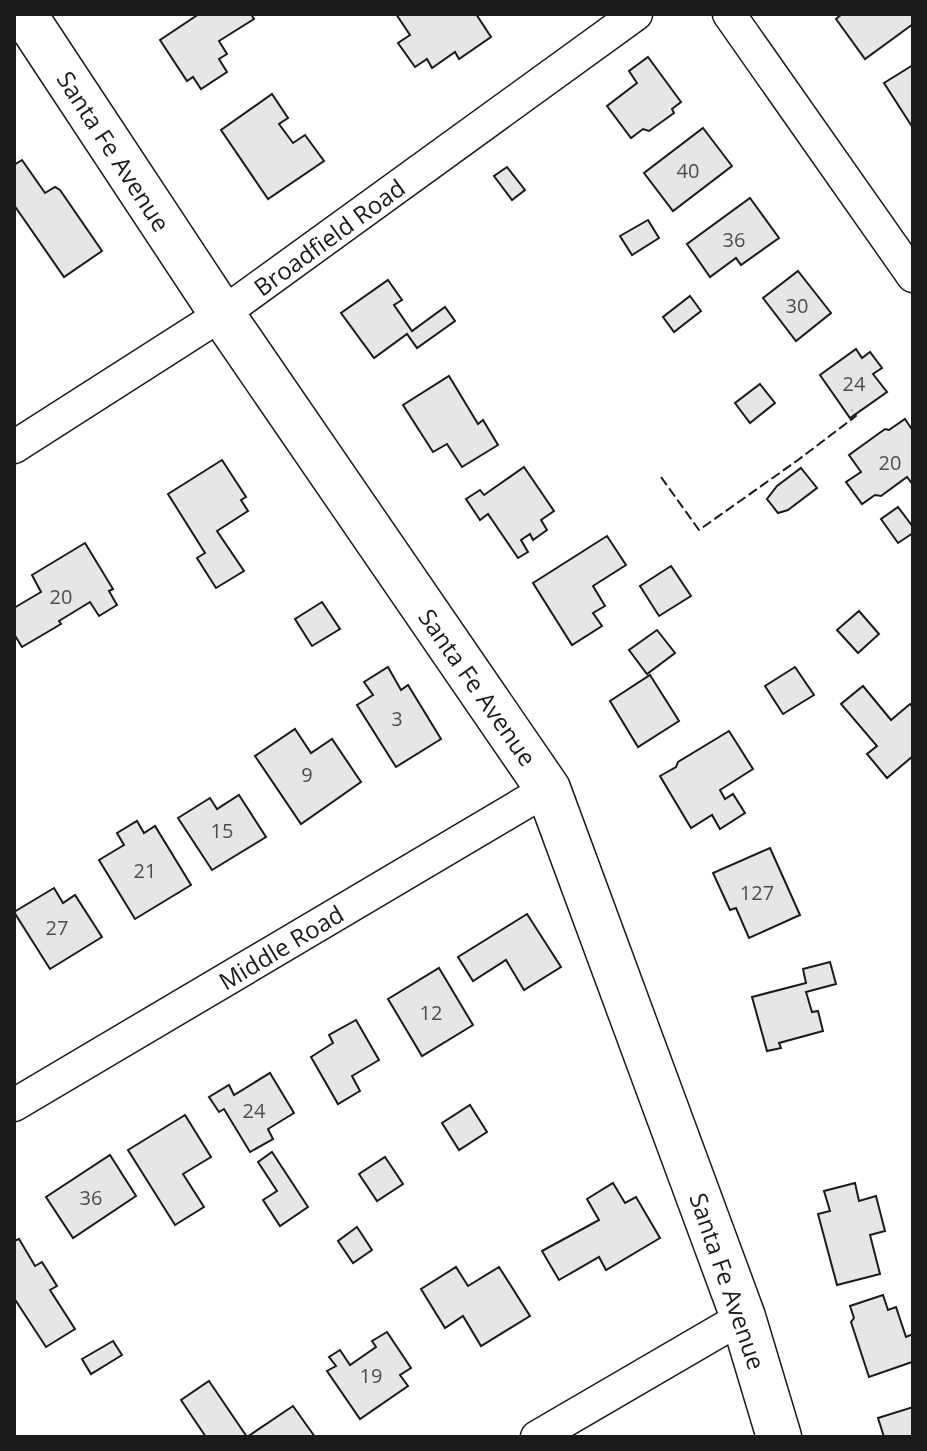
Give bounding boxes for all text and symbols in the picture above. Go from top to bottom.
street label: Santa Fe Avenue [50,64,178,238]
house number: 40 [677,157,699,184]
street label: Broadfield Road [247,171,411,303]
house number: 36 [723,226,745,253]
house number: 30 [786,292,808,319]
house number: 24 [843,370,866,397]
house number: 20 [879,449,901,476]
house number: 20 [50,583,72,610]
street label: Santa Fe Avenue [411,602,545,772]
house number: 3 [391,705,403,732]
house number: 9 [301,761,313,788]
house number: 15 [211,817,233,844]
house number: 21 [134,857,156,884]
house number: 127 [740,879,774,906]
street label: Middle Road [212,897,350,997]
house number: 27 [46,914,68,941]
house number: 12 [420,999,442,1026]
house number: 24 [243,1097,266,1124]
house number: 36 [80,1184,102,1211]
street label: Santa Fe Avenue [682,1188,774,1374]
house number: 19 [360,1362,382,1389]

